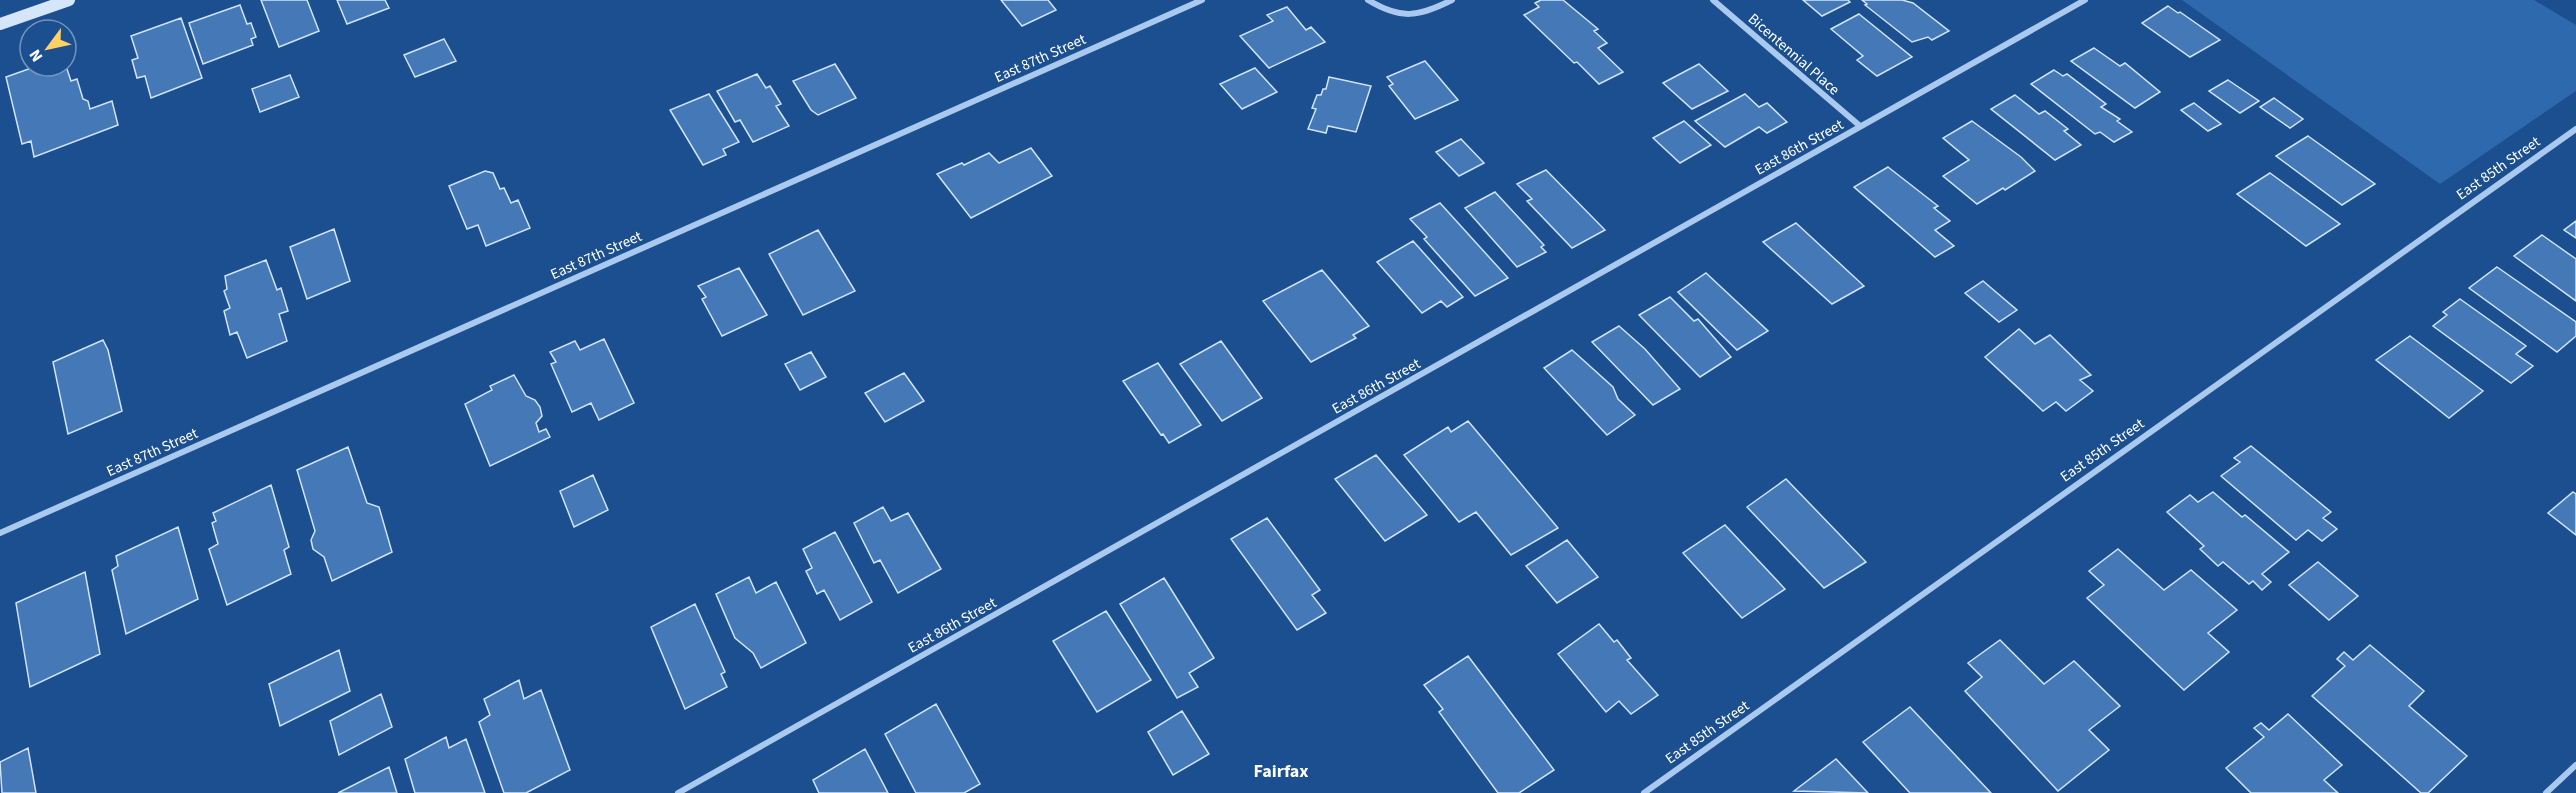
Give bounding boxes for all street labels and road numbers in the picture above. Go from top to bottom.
street label: Bicentennial Place [1743,9,1844,100]
street label: East 87th Street [991,29,1089,88]
street label: East 86th Street [1751,114,1847,180]
street label: East 85th Street [2452,132,2545,205]
street label: East 87th Street [547,226,645,285]
street label: East 86th Street [1328,353,1424,419]
street label: East 85th Street [2056,414,2149,487]
street label: East 87th Street [103,423,201,482]
street label: East 86th Street [904,592,1000,658]
street label: East 85th Street [1661,696,1754,769]

